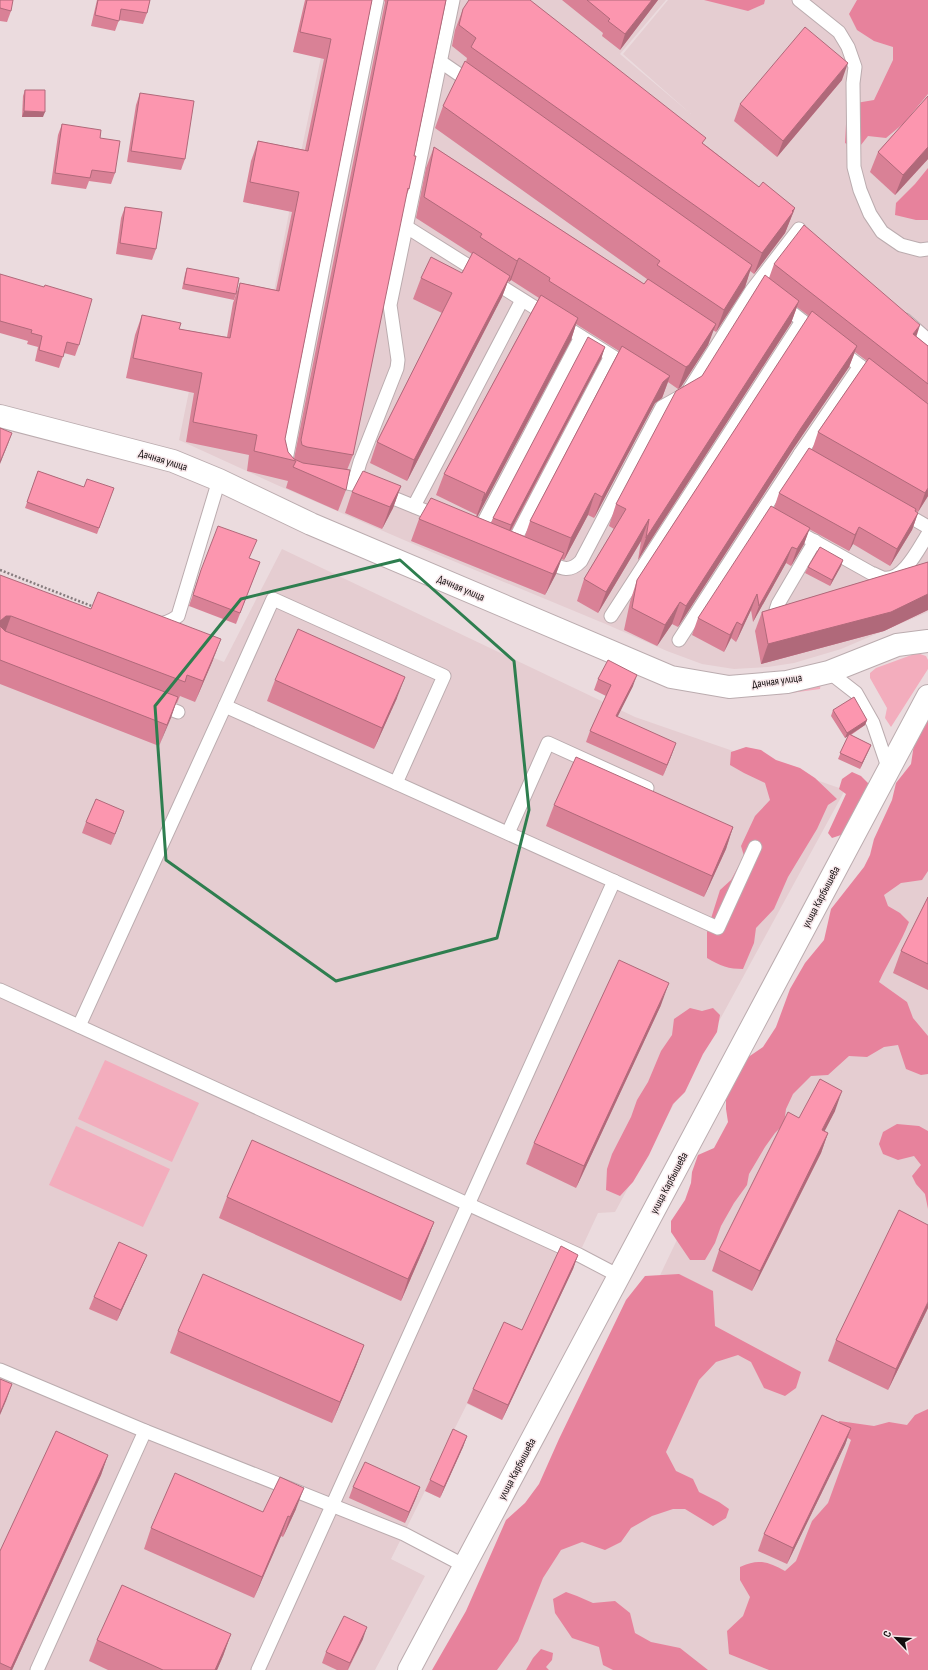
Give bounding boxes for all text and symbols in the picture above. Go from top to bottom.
street label: Дачная улица [137,446,189,474]
street label: Дачная улица [435,572,487,604]
street label: Дачная улица [751,671,803,691]
street label: улица Карбышева [799,864,843,930]
street label: улица Карбышева [647,1150,691,1216]
street label: улица Карбышева [495,1436,539,1502]
north arrow [876,1618,916,1658]
text: С [880,1628,895,1639]

